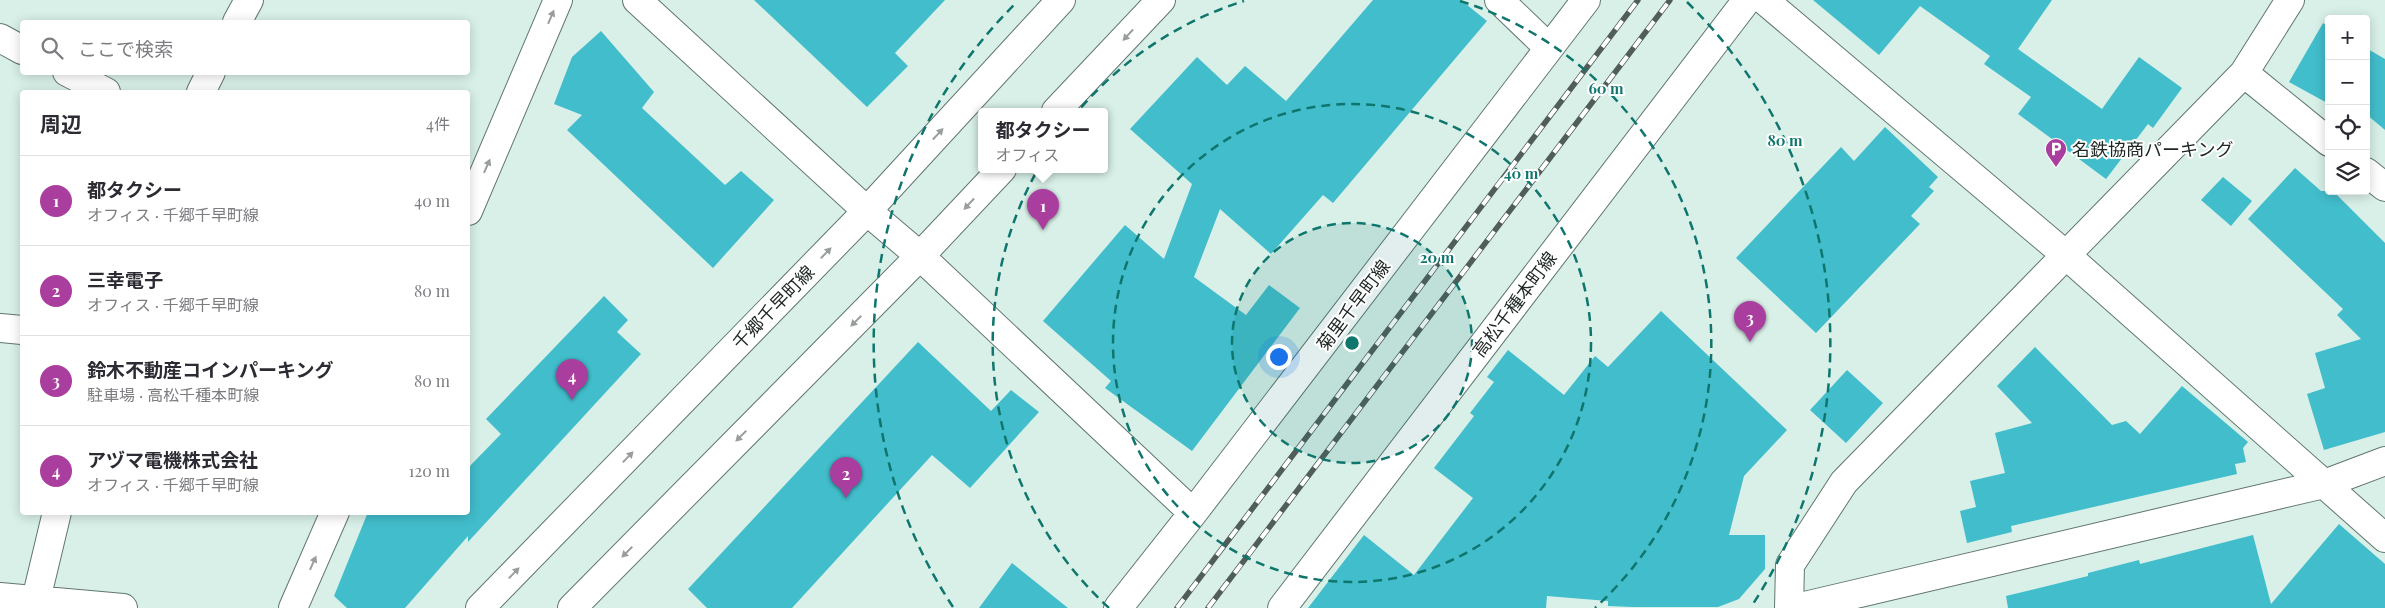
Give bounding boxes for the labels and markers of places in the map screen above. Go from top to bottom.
parking icon: 名鉄協商パーキング [2044,137,2068,168]
place label: 名鉄協商パーキング [2072,137,2233,161]
pin: 1 [1027,189,1059,230]
pin: 3 [1734,301,1766,342]
centre of rings [1343,334,1361,352]
pin: 4 [556,359,588,400]
pin: 2 [830,457,862,498]

